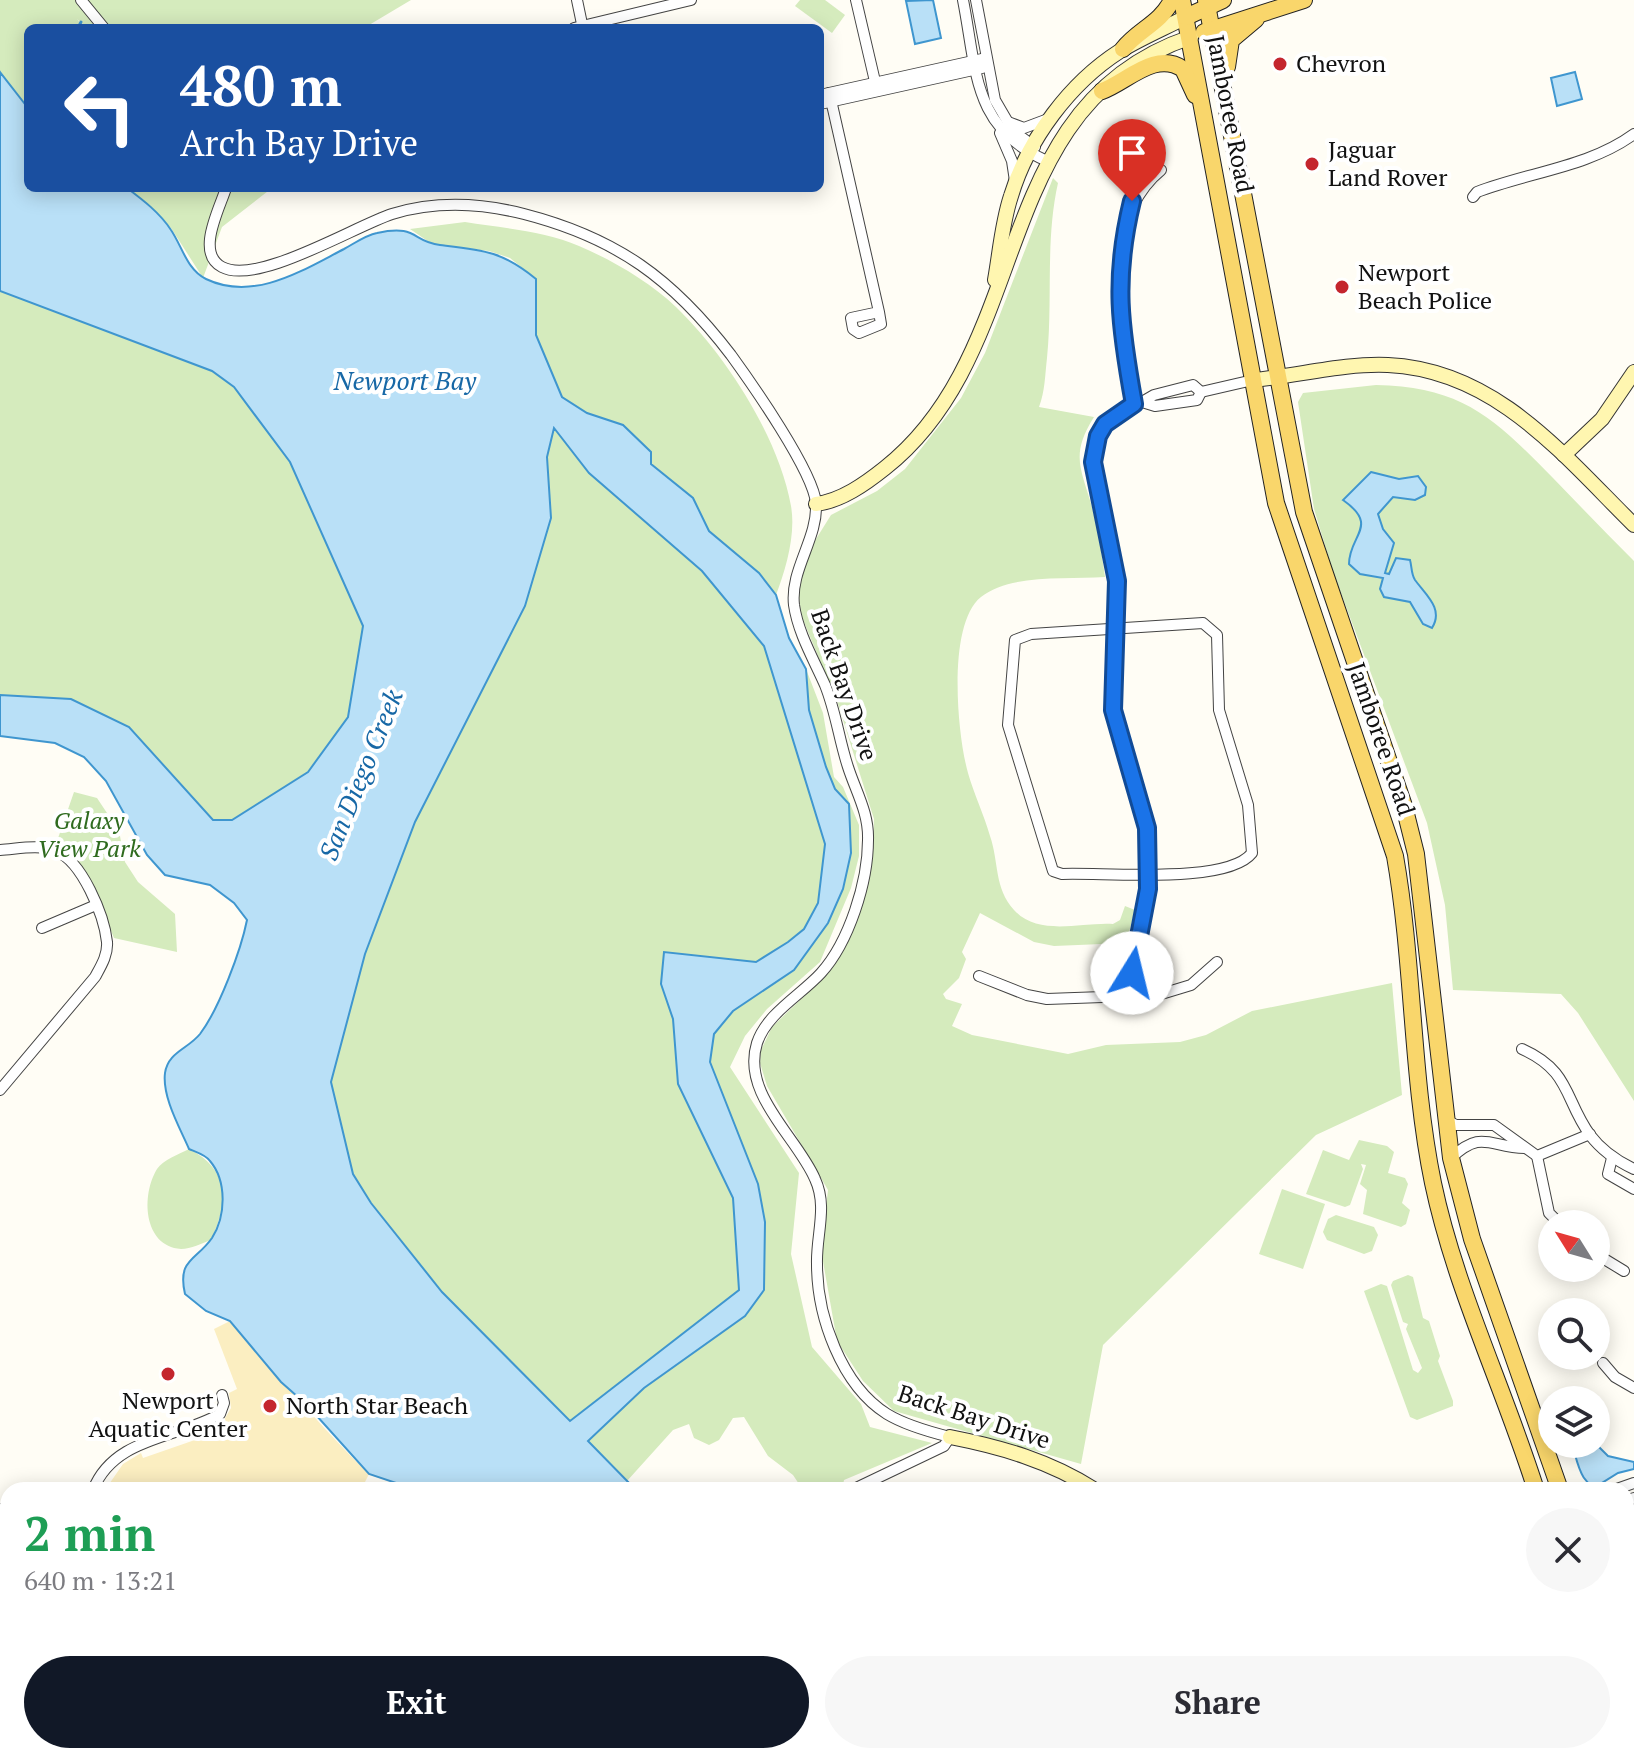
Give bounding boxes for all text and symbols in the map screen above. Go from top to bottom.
street label: Jamboree Road [1200,32,1262,195]
place label: Chevron [1296,47,1386,79]
text: 480 m [180,48,342,122]
marker: Chevron [1271,55,1289,73]
icon: left [48,56,152,160]
text: Arch Bay Drive [180,119,418,166]
pin [1098,119,1166,201]
icon: arrive [1110,131,1154,175]
place label: Jaguar Land Rover [1328,133,1448,193]
marker: Jaguar Land Rover [1303,155,1321,173]
place label: Newport Beach Police [1358,256,1492,316]
marker: Newport Beach Police [1333,278,1351,296]
water label: Newport Bay [333,363,477,397]
street label: Back Bay Drive [804,605,886,765]
street label: Jamboree Road [1341,658,1423,820]
water label: San Diego Creek [310,684,410,865]
park label: Galaxy View Park [37,804,141,864]
position arrow [1090,931,1174,1015]
north arrow [1538,1210,1610,1282]
map controls [1538,1210,1610,1458]
button: search [1538,1298,1610,1370]
marker: Newport Aquatic Center [159,1365,177,1383]
street label: Back Bay Drive [894,1376,1055,1456]
place label: Newport Aquatic Center [88,1384,248,1444]
button: layers [1538,1386,1610,1458]
place label: North Star Beach [286,1389,468,1421]
marker: North Star Beach [261,1397,279,1415]
text: 2 min [24,1501,155,1565]
button: close [1526,1508,1610,1592]
text: 640 m · 13:21 [24,1563,177,1597]
button: Exit [24,1656,809,1748]
button: Share [825,1656,1610,1748]

